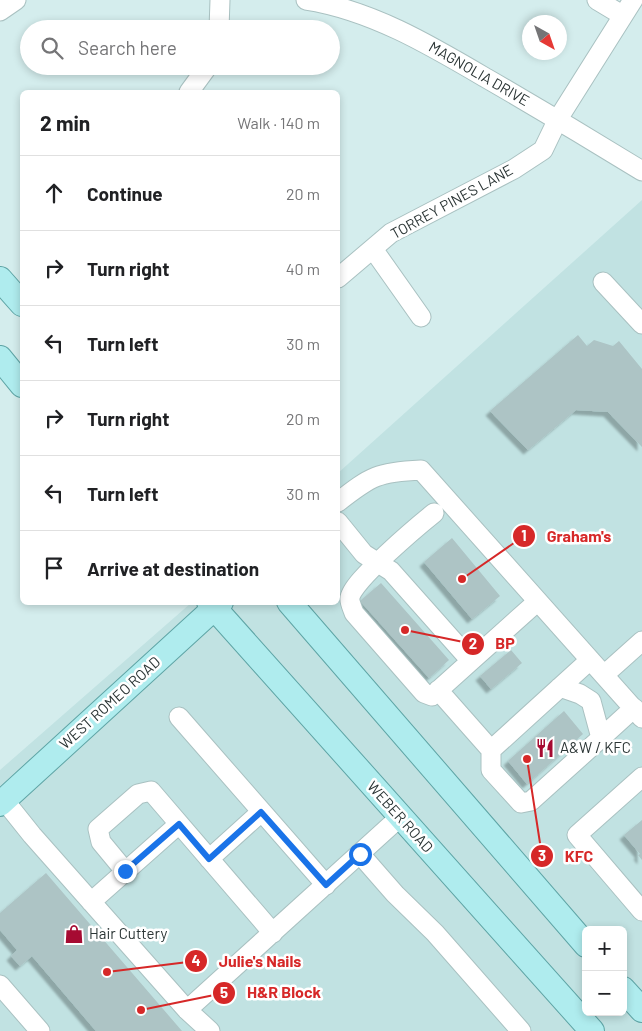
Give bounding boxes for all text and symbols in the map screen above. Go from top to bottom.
north arrow [522,15,567,60]
search box [20,20,340,75]
icon: search [38,34,66,62]
text: Search here [78,36,177,59]
street label: MAGNOLIA DRIVE [426,37,533,109]
text: 2 min [40,110,90,135]
text: Walk · 140 m [237,113,320,132]
street label: TORREY PINES LANE [387,160,516,242]
icon: ahead [40,179,68,207]
text: Continue [87,182,163,205]
text: 20 m [286,184,320,203]
icon: right [40,254,68,282]
text: Turn right [87,257,169,280]
text: 40 m [286,259,320,278]
icon: left [40,329,68,357]
text: Turn left [87,332,158,355]
text: 30 m [286,334,320,353]
icon: right [40,404,68,432]
text: Turn right [87,407,169,430]
text: 20 m [286,409,320,428]
icon: left [40,479,68,507]
text: Turn left [87,482,158,505]
text: 30 m [286,484,320,503]
callout: Graham's [512,521,621,552]
text: 1 [521,526,527,544]
text: Graham's [547,526,611,545]
icon: arrive [40,554,68,582]
text: Arrive at destination [87,557,259,580]
callout: BP [461,628,525,659]
text: BP [495,633,515,652]
text: 2 [469,634,477,652]
street label: WEST ROMEO ROAD [55,652,163,752]
restaurant icon: A&W / KFC [534,737,556,759]
place label: A&W / KFC [560,738,631,756]
street label: WEBER ROAD [364,777,437,856]
callout: KFC [529,840,603,871]
route start [349,843,372,866]
text: 3 [538,846,546,864]
text: KFC [565,846,594,865]
route end [114,860,137,883]
shop icon: Hair Cuttery [63,923,85,945]
place label: Hair Cuttery [89,924,167,942]
map controls [582,926,627,1016]
button: + [582,926,627,971]
callout: Julie's Nails [184,946,311,977]
text: 4 [191,951,201,969]
text: Julie's Nails [219,951,301,970]
button: − [582,971,627,1016]
callout: H&R Block [212,977,331,1008]
text: H&R Block [247,982,322,1001]
text: 5 [220,983,228,1001]

